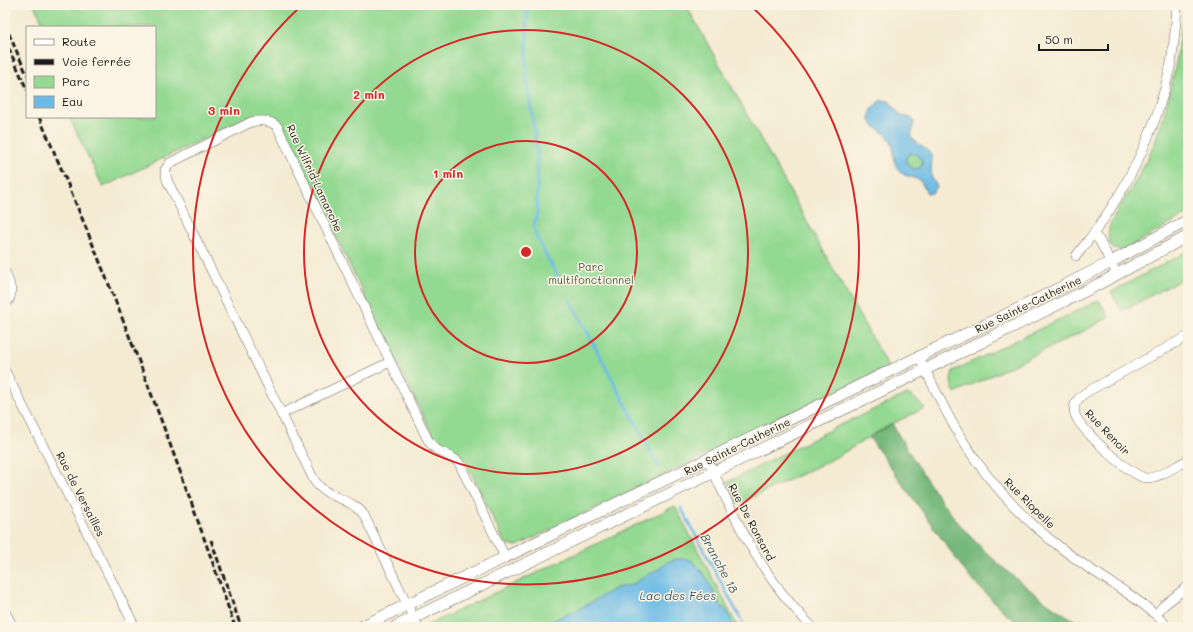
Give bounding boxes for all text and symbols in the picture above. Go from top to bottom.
legend [26,26,156,118]
scale bar [1039,26,1108,52]
text: 50 m [1045,31,1073,47]
text: Route [62,33,96,49]
text: Voie ferrée [62,53,131,69]
text: Parc [62,73,90,89]
text: 2 min [353,86,385,102]
text: Eau [62,93,83,109]
text: 3 min [208,102,240,118]
street label: Rue Wilfrid-Lamarche [283,122,347,234]
text: 1 min [433,165,463,181]
centre of rings [519,245,533,259]
park label: Parc multifonctionnel [548,259,634,287]
street label: Rue Sainte-Catherine [972,272,1084,336]
street label: Rue Renoir [1082,406,1134,458]
street label: Rue Sainte-Catherine [681,414,793,478]
street label: Rue de Versailles [53,449,109,539]
street label: Rue Riopelle [1001,474,1059,532]
street label: Rue De Ronsard [725,481,779,563]
water label: Branche 18 [698,530,742,596]
water label: Lac des Fées [640,587,717,603]

